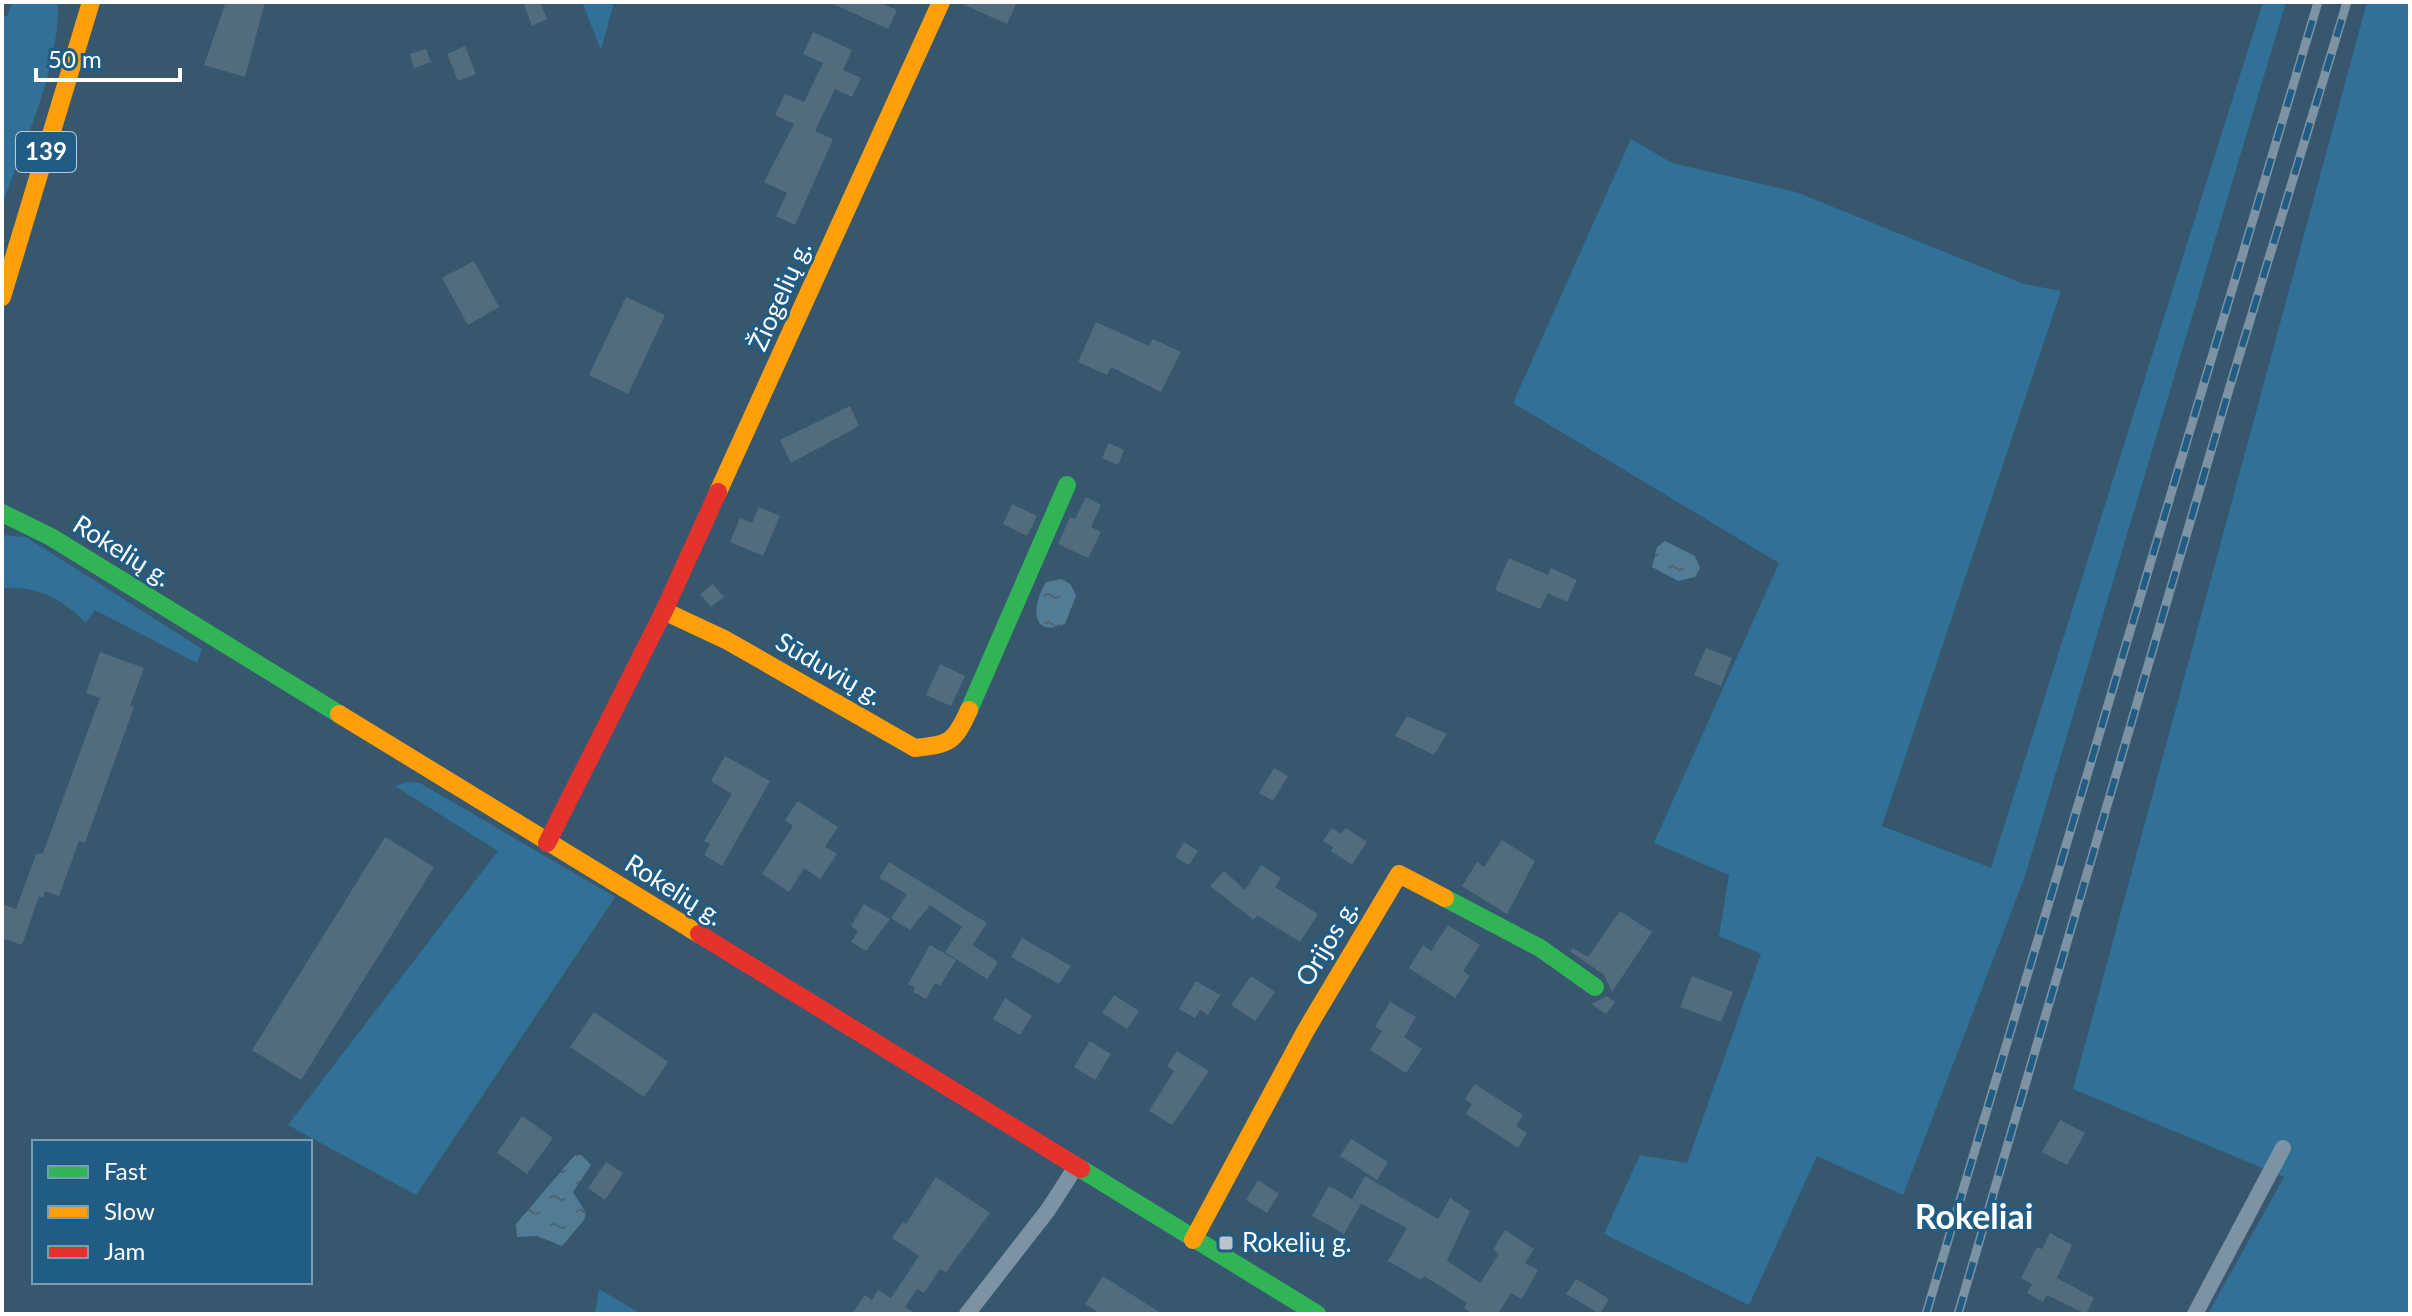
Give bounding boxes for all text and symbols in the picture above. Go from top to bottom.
scale bar [36,32,180,82]
text: 50 m [48,44,102,73]
road number: 139 [16,132,76,172]
street label: Žiogelių g. [741,236,817,355]
street label: Rokelių g. [68,508,177,593]
street label: Sūduvių g. [770,625,889,711]
street label: Rokelių g. [620,847,729,932]
street label: Orijos g. [1288,894,1364,991]
legend [32,1140,312,1284]
text: Fast [104,1156,147,1185]
district label: Rokeliai [1915,1195,2033,1236]
text: Slow [104,1196,155,1225]
place label: Rokelių g. [1242,1226,1352,1258]
marker: Rokelių g. [1217,1234,1235,1252]
text: Jam [104,1236,145,1265]

